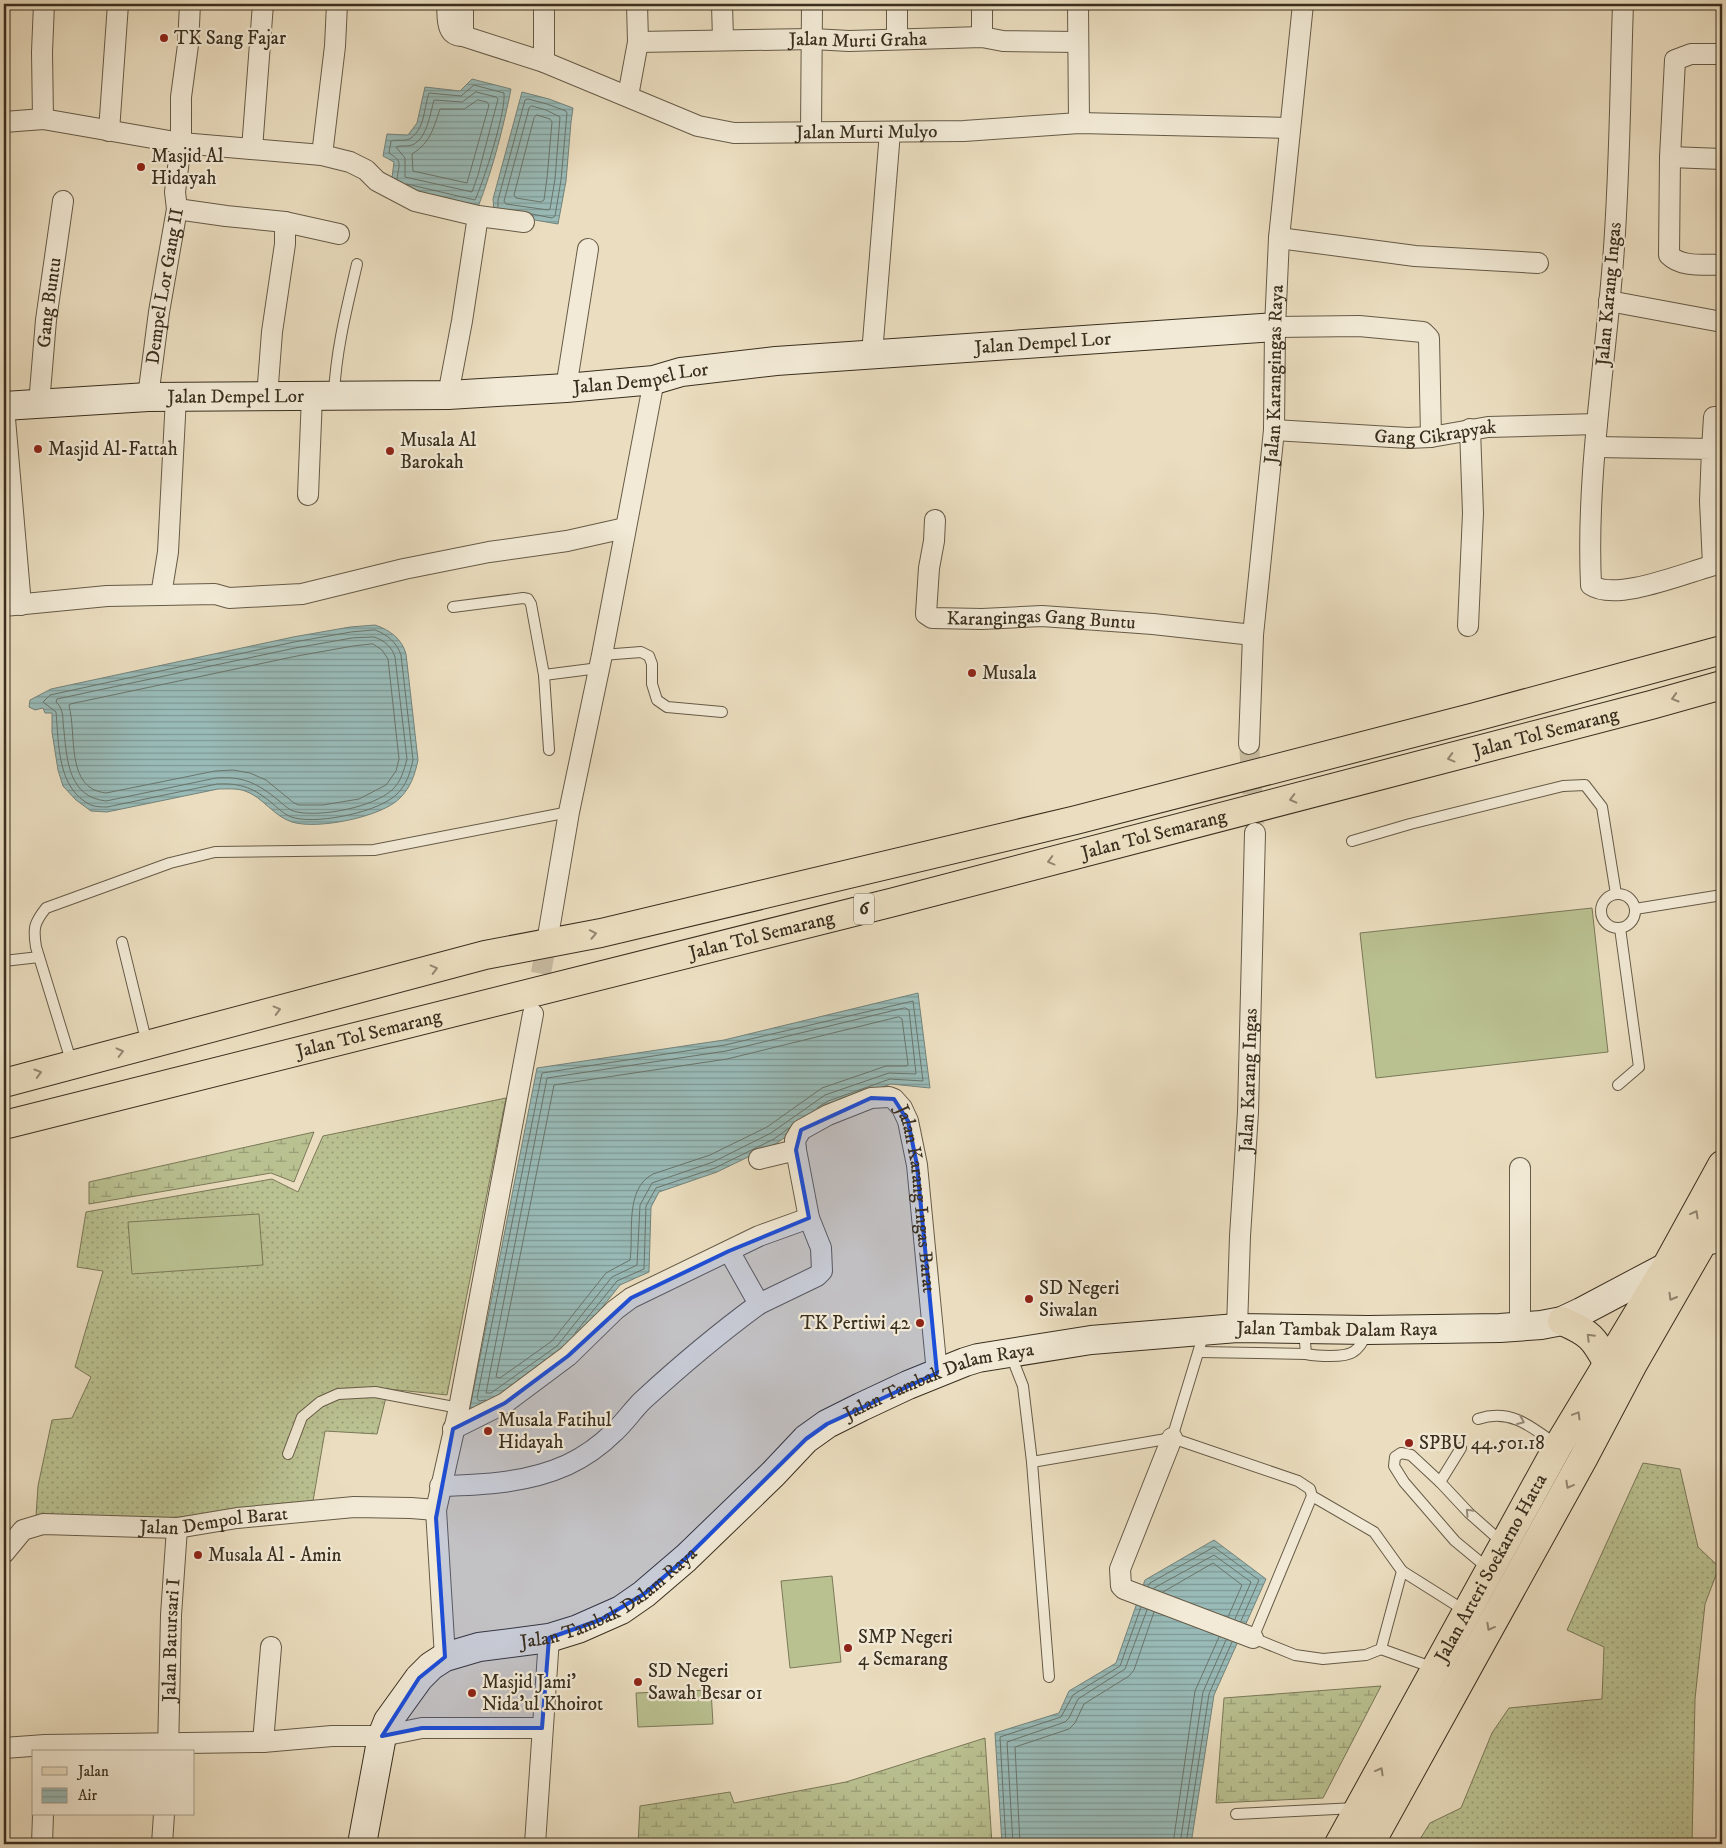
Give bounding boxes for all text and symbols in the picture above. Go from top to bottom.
place label: TK Sang Fajar [174,27,286,50]
street label: Jalan Murti Graha [787,27,927,52]
marker: TK Sang Fajar [158,32,170,44]
street label: Jalan Murti Mulyo [794,120,938,144]
place label: Masjid Al Hidayah [151,145,224,190]
marker: Masjid Al Hidayah [135,161,147,173]
street label: Dempel Lor Gang II [141,206,188,366]
street label: Jalan Karang Ingas [1591,221,1627,369]
street label: Gang Buntu [32,256,66,349]
street label: Jalan Karangingas Raya [1259,284,1288,467]
street label: Jalan Dempel Lor [972,327,1112,359]
street label: Jalan Dempel Lor [570,357,709,399]
street label: Jalan Dempel Lor [165,384,304,408]
street label: Gang Cikrapyak [1374,415,1497,450]
place label: Musala Al Barokah [400,429,477,474]
place label: Masjid Al-Fattah [48,438,178,461]
marker: Masjid Al-Fattah [32,443,44,455]
marker: Musala Al Barokah [384,445,396,457]
street label: Karangingas Gang Buntu [946,604,1136,634]
place label: Musala [982,662,1036,685]
marker: Musala [966,667,978,679]
one-way arrow [1672,693,1680,703]
street label: Jalan Tol Semarang [1469,702,1621,763]
one-way arrow [1446,752,1455,763]
one-way arrow [1290,793,1298,803]
street label: Jalan Tol Semarang [1077,804,1230,865]
one-way arrow [1047,855,1056,866]
road number: 6 [854,894,874,924]
street label: Jalan Tol Semarang [685,906,837,965]
one-way arrow [588,930,597,940]
one-way arrow [430,964,438,975]
street label: Jalan Tol Semarang [292,1004,444,1063]
one-way arrow [272,1005,281,1016]
street label: Jalan Karang Ingas [1234,1008,1262,1155]
one-way arrow [115,1047,124,1058]
one-way arrow [34,1068,43,1079]
street label: Jalan Karang Ingas Barat [890,1099,941,1294]
one-way arrow [1689,1211,1699,1220]
place label: SD Negeri Siwalan [1039,1277,1119,1322]
one-way arrow [1669,1291,1679,1300]
marker: SD Negeri Siwalan [1023,1293,1035,1305]
place label: TK Pertiwi 42 [800,1312,911,1335]
street label: Jalan Tambak Dalam Raya [1234,1316,1437,1342]
marker: TK Pertiwi 42 [914,1317,926,1329]
one-way arrow [1587,1334,1596,1343]
street label: Jalan Tambak Dalam Raya [838,1338,1035,1426]
place label: Musala Fatihul Hidayah [498,1409,612,1454]
one-way arrow [1571,1411,1580,1420]
one-way arrow [1516,1415,1525,1426]
marker: Musala Fatihul Hidayah [482,1425,494,1437]
place label: SPBU 44.501.18 [1419,1432,1545,1455]
marker: SPBU 44.501.18 [1403,1437,1415,1449]
street label: Jalan Arteri Soekarno Hatta [1429,1470,1552,1668]
one-way arrow [1565,1480,1575,1489]
street label: Jalan Dempol Barat [137,1502,289,1540]
one-way arrow [1466,1509,1475,1518]
street label: Jalan Tambak Dalam Raya [517,1542,702,1653]
place label: Musala Al - Amin [208,1544,341,1567]
marker: Musala Al - Amin [192,1549,204,1561]
street label: Jalan Batursari I [158,1577,185,1704]
one-way arrow [1486,1622,1496,1631]
place label: SMP Negeri 4 Semarang [858,1626,953,1671]
marker: SMP Negeri 4 Semarang [842,1642,854,1654]
place label: SD Negeri Sawah Besar 01 [648,1660,763,1705]
place label: Masjid Jami' Nida'ul Khoirot [482,1671,603,1716]
marker: SD Negeri Sawah Besar 01 [632,1676,644,1688]
marker: Masjid Jami' Nida'ul Khoirot [466,1687,478,1699]
legend [32,1750,195,1816]
text: Jalan [76,1762,109,1781]
one-way arrow [1373,1767,1383,1776]
text: Air [78,1786,97,1805]

